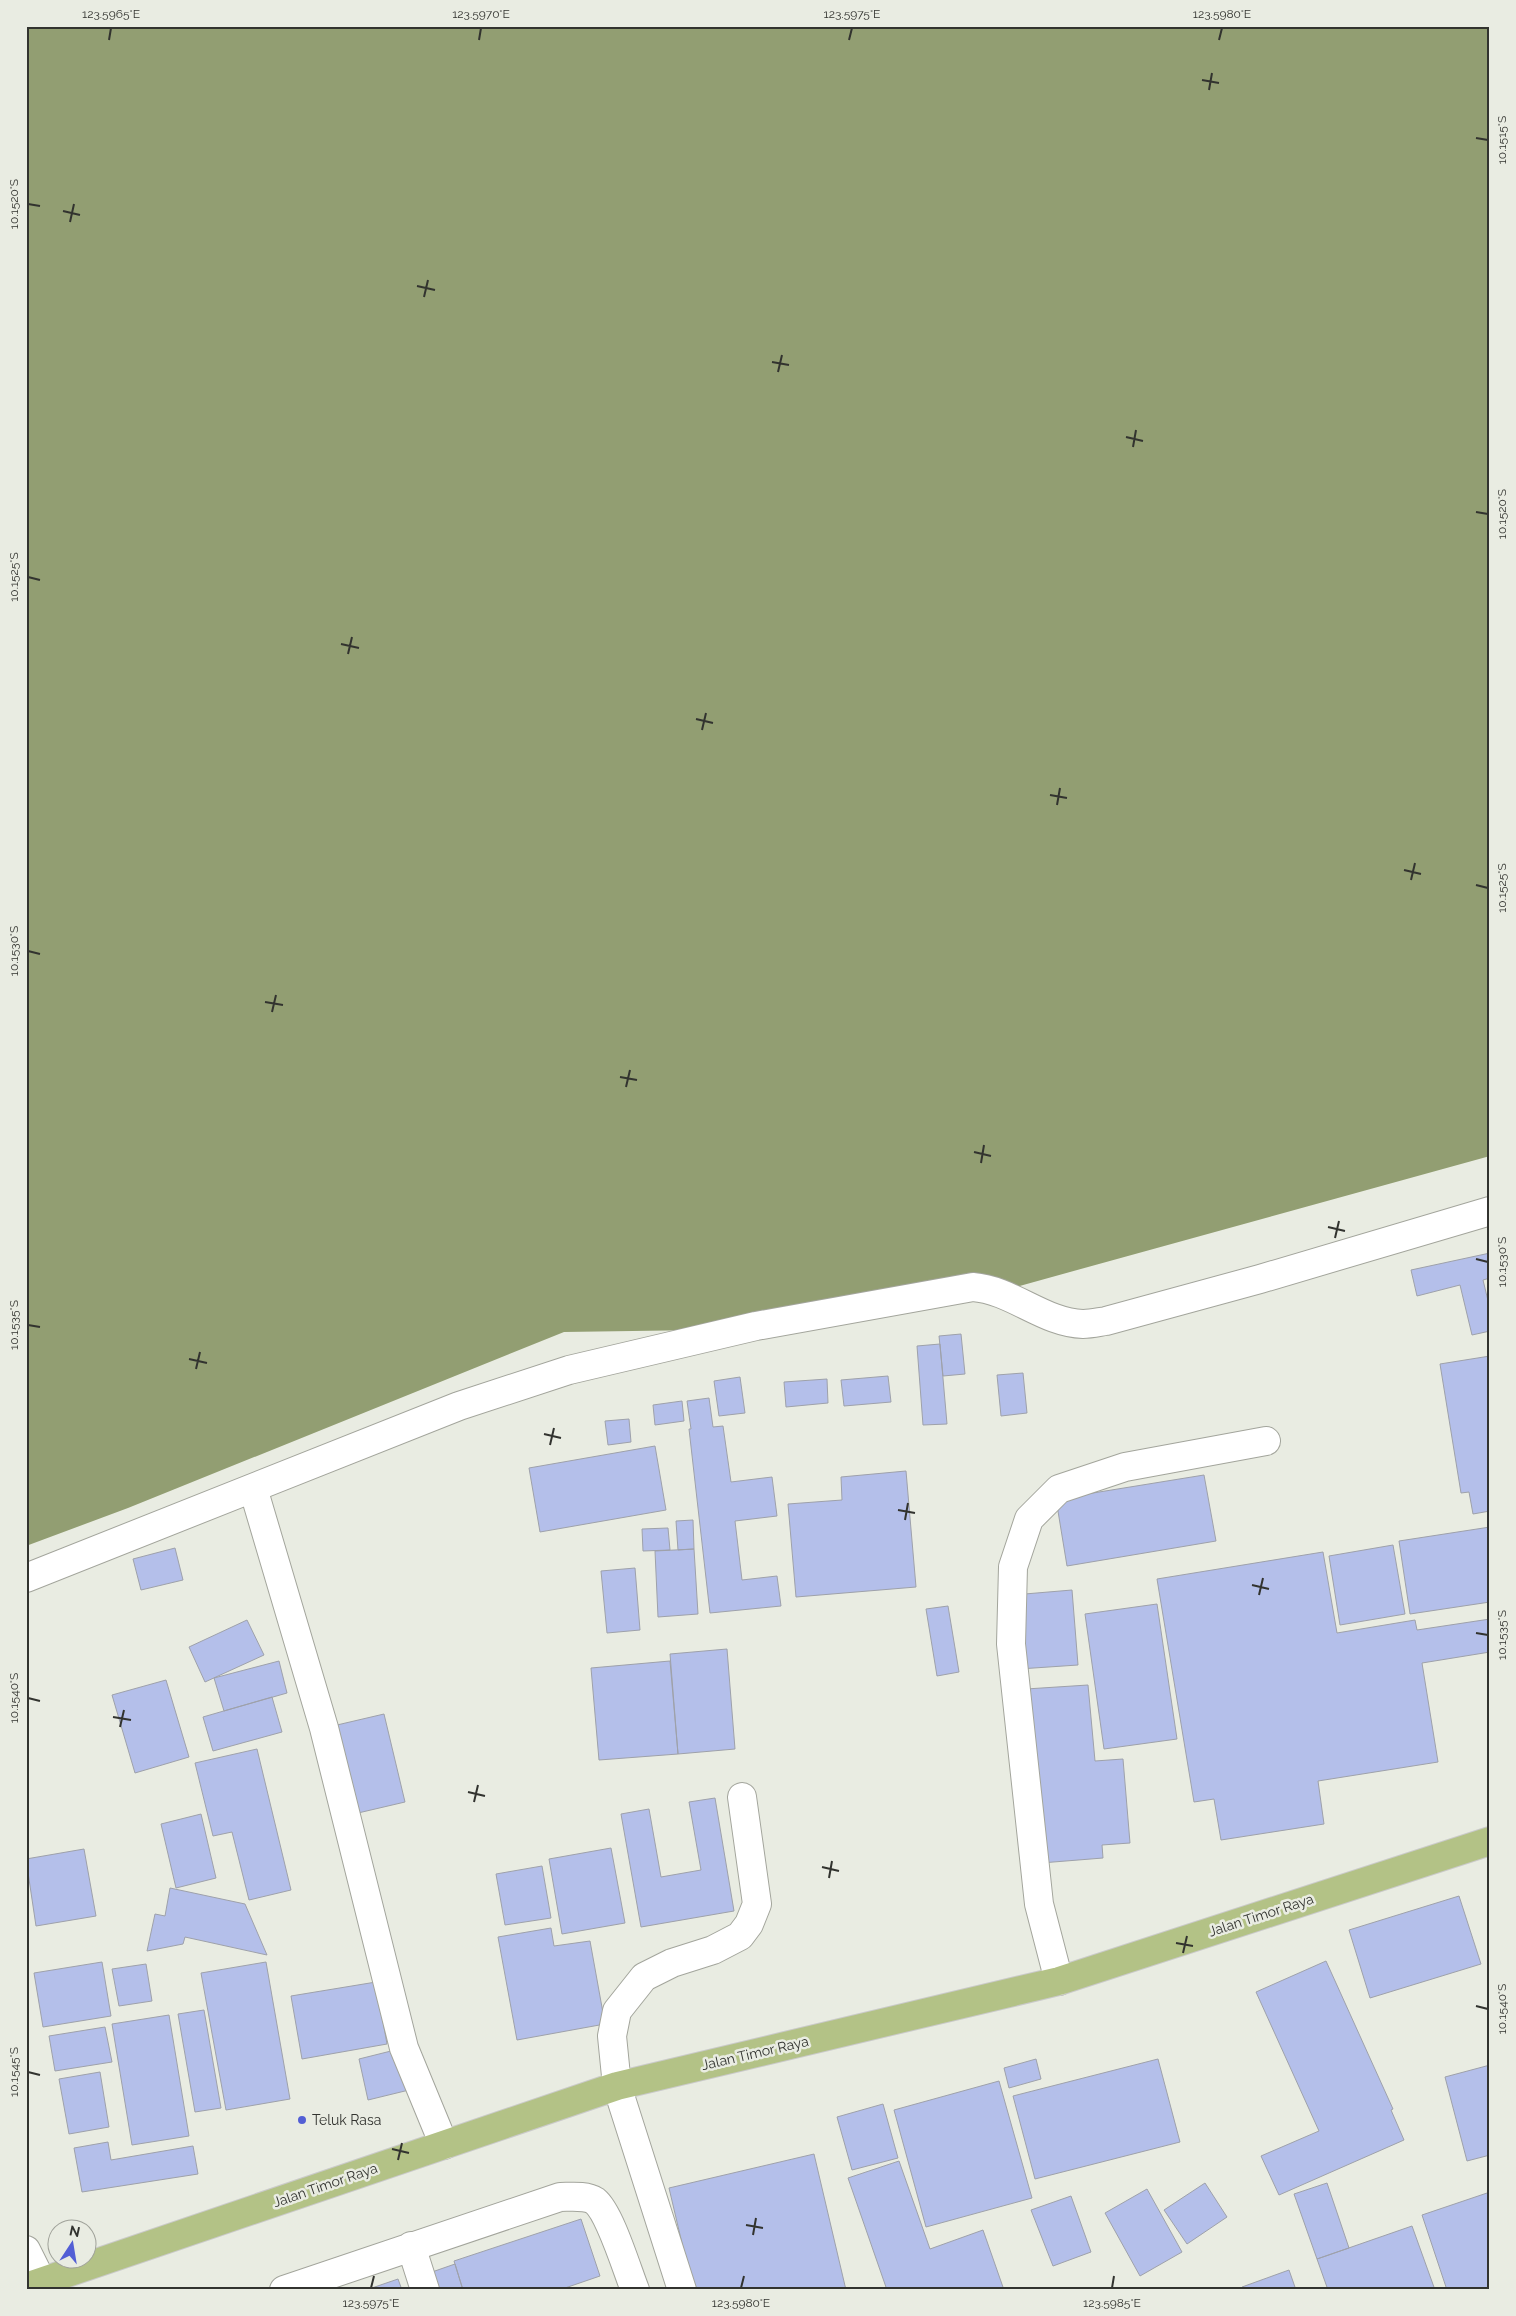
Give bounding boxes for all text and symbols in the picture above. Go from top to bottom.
text: 123.5965°E [82,7,140,21]
text: 123.5970°E [452,7,510,21]
text: 123.5975°E [824,7,880,21]
text: 123.5980°E [1193,7,1251,21]
text: 10.1515°S [1495,116,1509,164]
text: 10.1520°S [7,179,21,229]
text: 10.1520°S [1495,489,1509,539]
text: 10.1525°S [7,552,21,602]
text: 10.1525°S [1495,863,1509,913]
text: 10.1530°S [7,926,21,976]
text: 10.1530°S [1495,1237,1509,1287]
text: 10.1535°S [7,1300,21,1350]
text: 10.1535°S [1495,1610,1509,1660]
text: 10.1540°S [7,1673,21,1723]
street label: Jalan Timor Raya [1206,1890,1316,1940]
text: 10.1540°S [1495,1984,1509,2034]
street label: Jalan Timor Raya [700,2033,810,2073]
text: 10.1545°S [7,2047,21,2097]
place label: Teluk Rasa [312,2112,381,2128]
marker: Teluk Rasa [296,2114,308,2126]
street label: Jalan Timor Raya [271,2160,379,2210]
north arrow [48,2218,98,2268]
text: N [68,2222,82,2240]
text: 123.5975°E [343,2296,399,2310]
text: 123.5980°E [712,2296,770,2310]
text: 123.5985°E [1083,2296,1141,2310]

